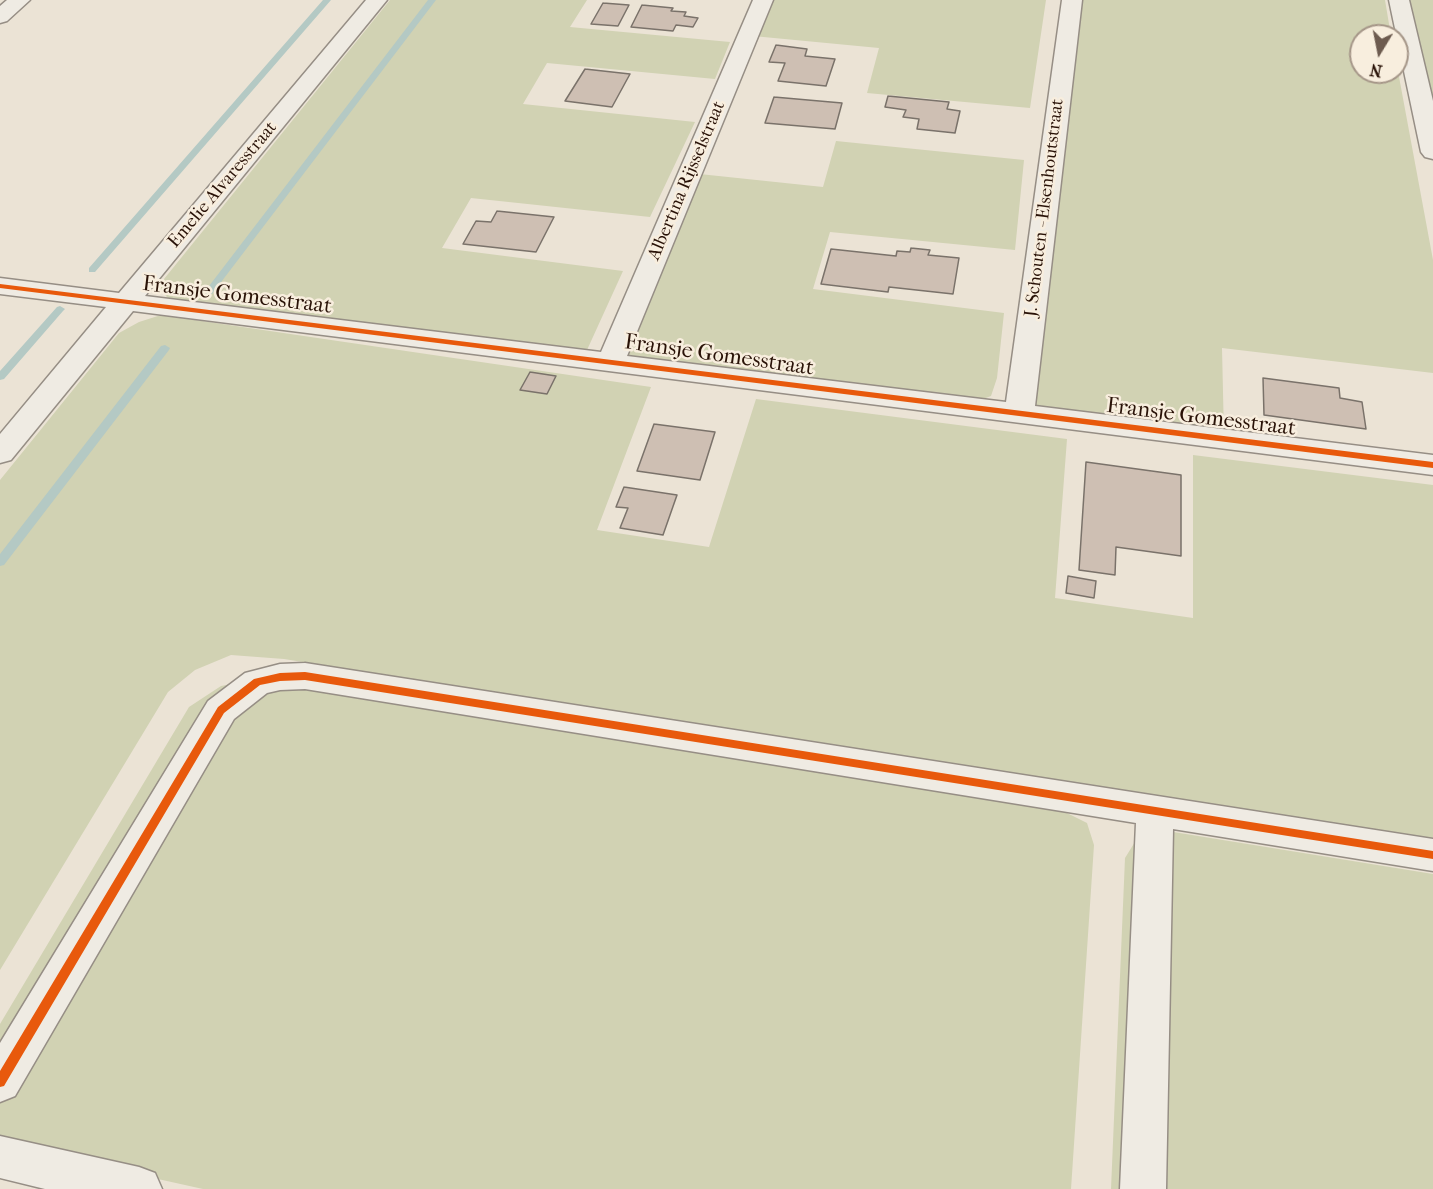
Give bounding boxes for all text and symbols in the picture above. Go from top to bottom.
north arrow [1349,24,1409,84]
text: N [1369,60,1384,81]
street label: Albertina Rijsselstraat [644,98,730,264]
street label: J. Schouten - Elsenhoutstraat [1021,98,1069,318]
street label: Emelie Alvaresstraat [164,117,282,253]
street label: Fransje Gomesstraat [141,271,333,321]
street label: Fransje Gomesstraat [623,330,815,382]
street label: Fransje Gomesstraat [1105,393,1297,443]

